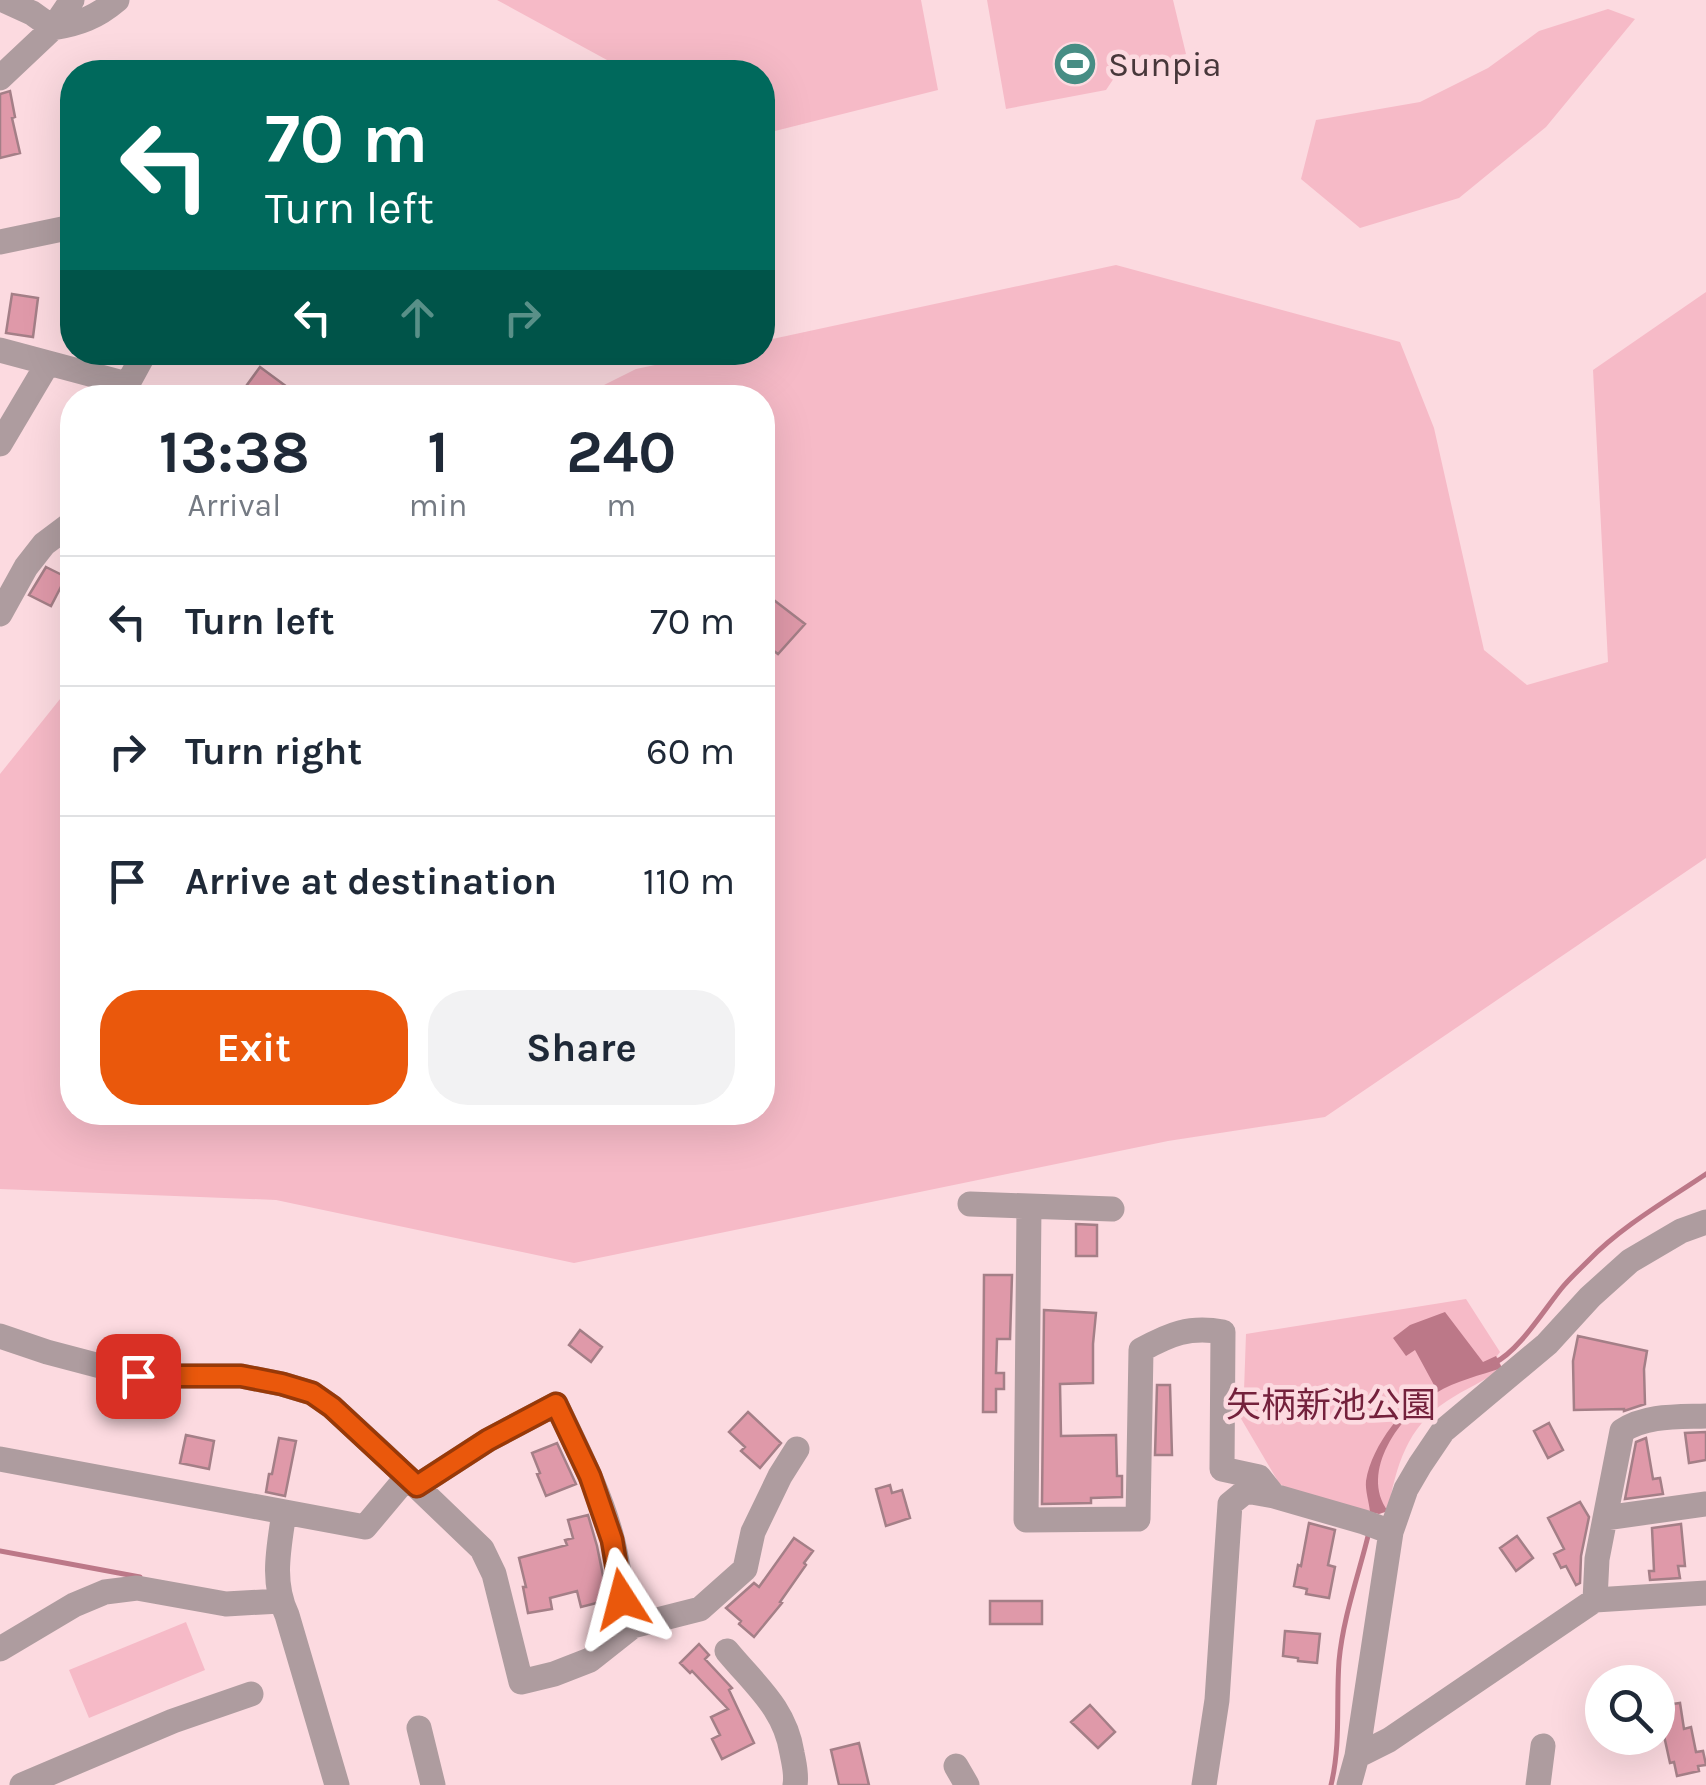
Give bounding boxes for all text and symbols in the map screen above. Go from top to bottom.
sports icon: Sunpia [1052,41,1098,87]
place label: Sunpia [1108,44,1222,85]
text: 70 m [265,98,428,180]
icon: left [100,100,230,230]
text: Turn left [265,182,434,234]
icon: left [285,290,340,345]
icon: ahead [390,290,445,345]
icon: right [495,290,550,345]
text: 13:38 [159,417,310,487]
text: 1 [427,417,449,487]
text: 240 [566,417,676,487]
text: Arrival [187,487,281,524]
text: min [409,487,467,524]
text: m [606,487,636,524]
icon: left [100,594,155,649]
text: Turn left [185,599,335,644]
text: 70 m [650,599,735,644]
icon: right [100,724,155,779]
text: Turn right [185,729,362,774]
text: 60 m [646,729,735,774]
icon: arrive [100,854,155,909]
text: Arrive at destination [185,859,557,904]
text: 110 m [643,859,735,904]
button: Exit [100,990,408,1105]
button: Share [428,990,735,1105]
pin [96,1334,181,1419]
icon: arrive [111,1349,166,1404]
park label: 矢柄新池公園 [1226,1385,1436,1426]
position arrow [570,1547,674,1651]
map controls [1585,1665,1675,1755]
button: search [1585,1665,1675,1755]

